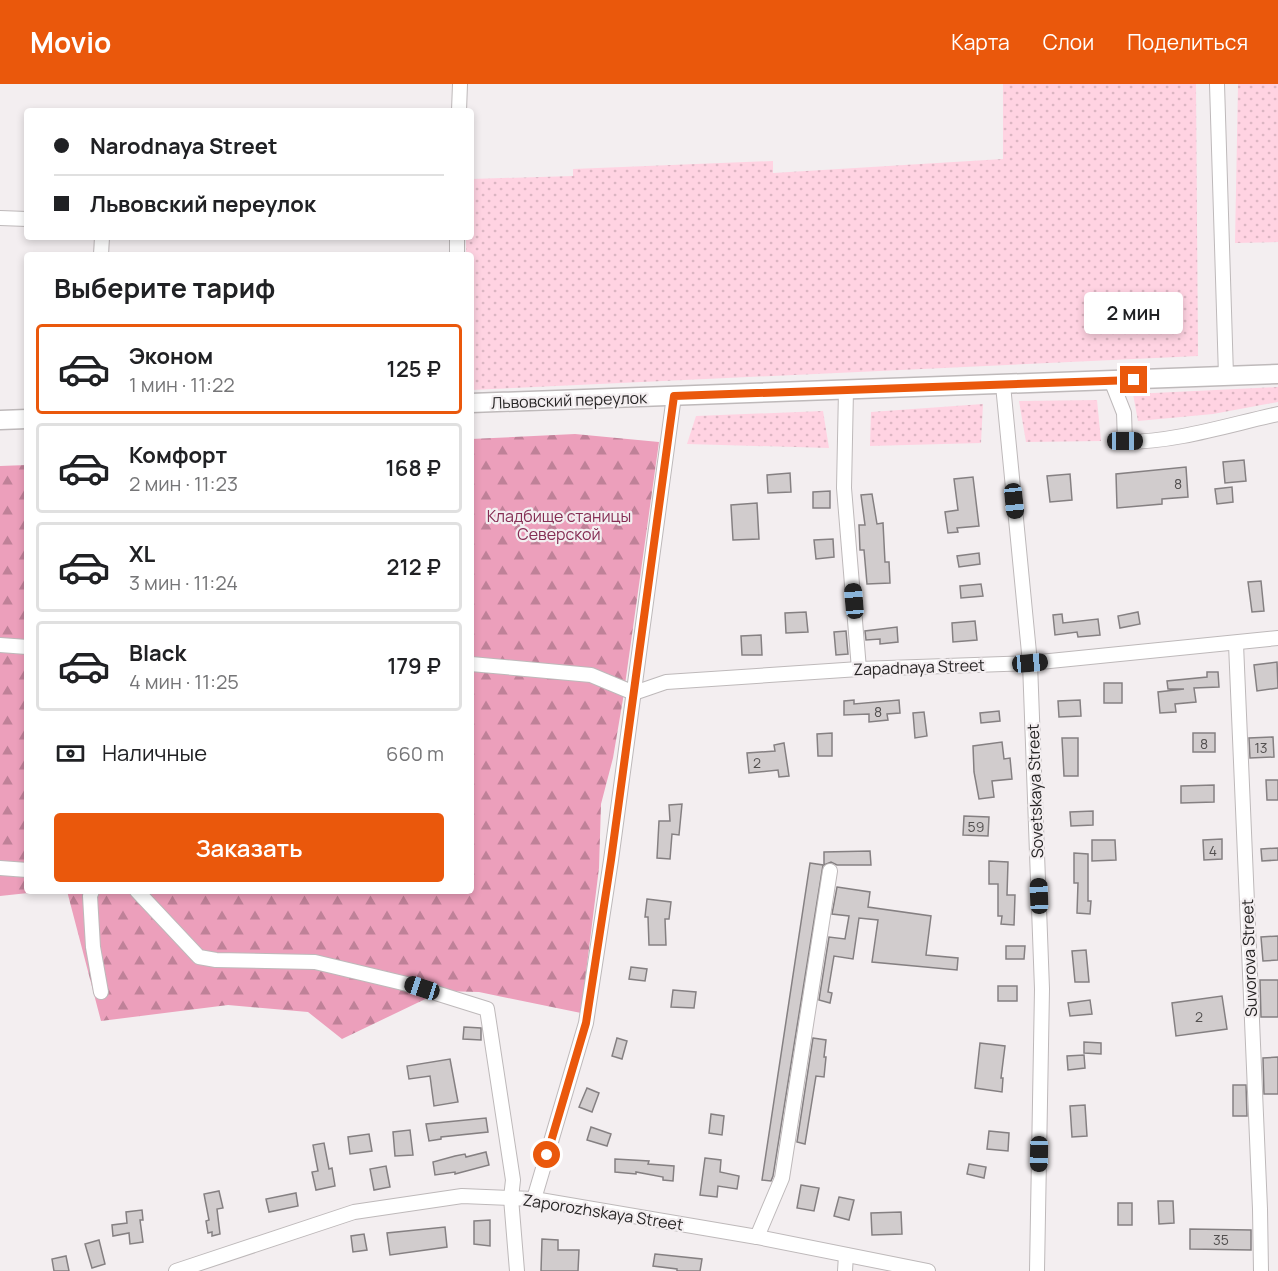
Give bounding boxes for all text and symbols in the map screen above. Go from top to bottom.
text: Movio [30,23,111,61]
text: Карта [951,28,1010,56]
text: Слои [1043,28,1094,56]
text: Поделиться [1127,28,1248,56]
text: Narodnaya Street [90,131,277,161]
text: Львовский переулок [90,189,316,219]
text: Выберите тариф [54,269,275,306]
callout: 2 мин [1084,293,1184,335]
text: 2 мин [1106,299,1161,326]
text: Эконом [129,341,213,371]
icon: car [57,342,111,396]
text: 125 ₽ [387,354,441,384]
route end [1120,366,1147,393]
text: 1 мин · 11:22 [129,371,235,398]
street label: Львовский переулок [491,386,648,414]
car [1107,432,1143,450]
text: Комфорт [129,440,227,470]
icon: car [57,441,111,495]
text: 168 ₽ [385,453,441,483]
text: 2 мин · 11:23 [129,470,238,497]
house number: 8 [1174,474,1182,493]
car [1003,482,1025,520]
park label: Кладбище станицы Северской [487,505,631,545]
text: XL [129,539,155,569]
icon: car [57,540,111,594]
text: 212 ₽ [387,552,441,582]
text: 3 мин · 11:24 [129,569,238,596]
car [843,582,865,620]
text: Black [129,638,186,668]
icon: car [57,639,111,693]
text: 179 ₽ [387,651,441,681]
car [1011,652,1049,674]
street label: Zapadnaya Street [853,654,985,680]
text: 4 мин · 11:25 [129,668,239,695]
house number: 8 [874,702,882,721]
street label: Sovetskaya Street [1022,723,1048,859]
house number: 8 [1200,734,1208,753]
icon: cash [54,737,87,770]
text: Наличные [102,738,207,768]
house number: 13 [1254,738,1268,757]
text: 660 m [386,740,444,767]
house number: 2 [753,753,761,772]
button: Заказать [54,813,444,882]
house number: 59 [968,817,984,836]
house number: 4 [1209,841,1217,860]
car [1029,878,1049,914]
street label: Suvorova Street [1236,899,1262,1017]
car [402,974,442,1002]
house number: 2 [1195,1007,1203,1026]
car [1030,1136,1048,1172]
route start [533,1141,560,1168]
street label: Zaporozhskaya Street [521,1188,685,1236]
house number: 35 [1213,1230,1229,1249]

